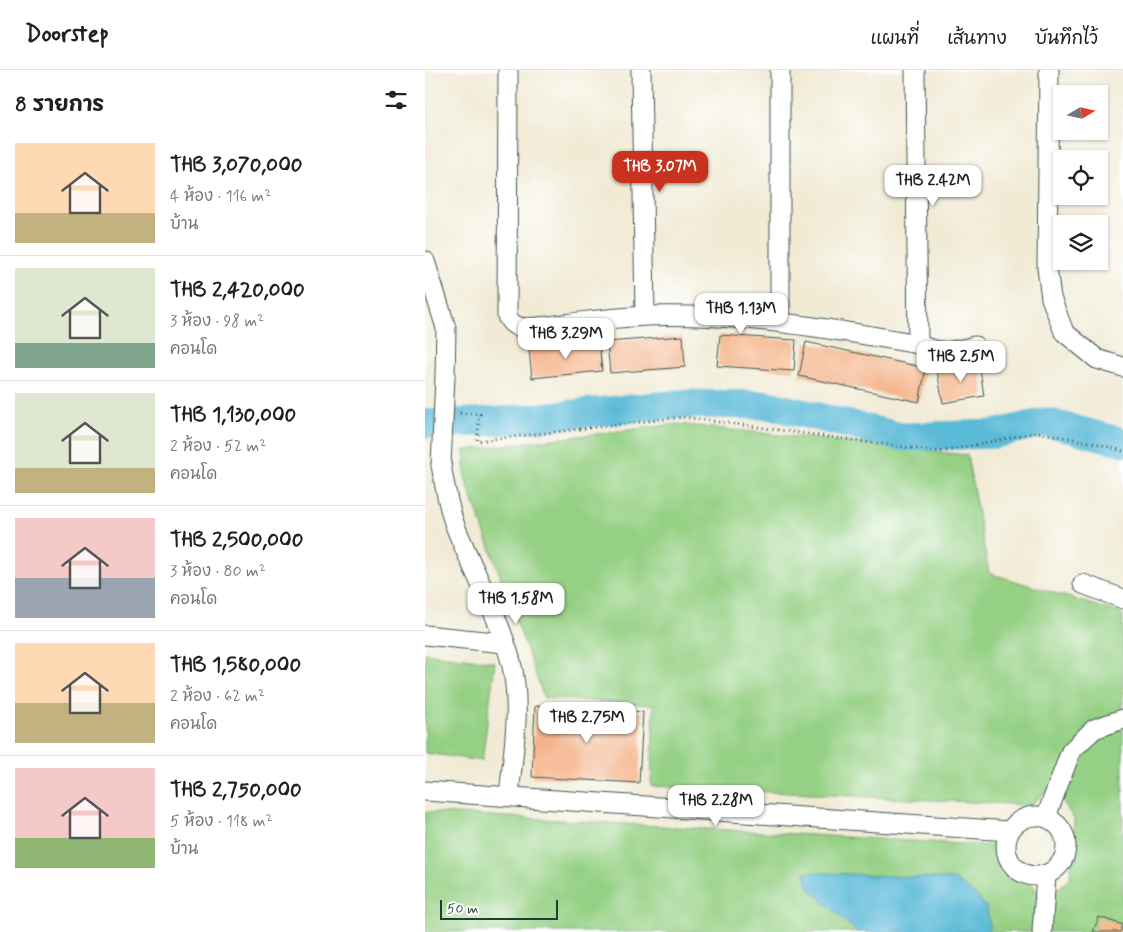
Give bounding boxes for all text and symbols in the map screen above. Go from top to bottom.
text: Doorstep [25,19,109,50]
text: แผนที่ [871,27,919,51]
text: เส้นทาง [947,27,1007,51]
text: บันทึกไว้ [1035,27,1098,51]
north arrow [1053,85,1107,140]
map controls [1053,85,1108,270]
icon: filters [382,86,410,114]
text: 8 รายการ [15,91,104,119]
pin: THB 3.07M [603,150,717,193]
button: locate [1053,150,1108,205]
text: THB 3,070,000 [170,151,303,179]
text: THB 3.07M [623,156,697,177]
icon: home [55,163,115,223]
pin: THB 2.42M [876,164,990,207]
text: THB 2.42M [895,170,971,191]
text: 4 ห้อง · 116 m² [170,186,271,207]
text: บ้าน [170,214,198,235]
button: layers [1053,215,1108,270]
text: THB 2,420,000 [170,276,305,304]
icon: home [55,288,115,348]
pin: THB 1.13M [684,292,798,335]
text: THB 1.13M [706,298,776,319]
text: 3 ห้อง · 98 m² [170,311,264,332]
pin: THB 3.29M [509,318,623,360]
text: THB 3.29M [529,323,603,344]
text: คอนโด [170,339,217,360]
pin: THB 2.5M [909,340,1013,383]
text: THB 2.5M [928,346,994,367]
text: THB 1,130,000 [170,401,296,429]
icon: home [55,413,115,473]
text: 2 ห้อง · 52 m² [170,436,266,457]
text: คอนโด [170,464,217,485]
text: THB 2,500,000 [170,526,303,554]
icon: home [55,538,115,598]
text: 3 ห้อง · 80 m² [170,561,266,582]
pin: THB 1.58M [459,582,573,625]
text: THB 1.58M [479,588,553,609]
text: คอนโด [170,589,217,610]
text: THB 1,580,000 [170,651,301,679]
icon: home [55,663,115,723]
text: 2 ห้อง · 62 m² [170,686,265,707]
pin: THB 2.75M [530,702,644,744]
text: THB 2.75M [549,707,625,728]
text: คอนโด [170,714,217,735]
text: THB 2,750,000 [170,776,302,804]
pin: THB 2.28M [659,784,773,827]
icon: home [55,788,115,848]
text: THB 2.28M [679,790,753,811]
text: 5 ห้อง · 118 m² [170,811,273,832]
text: บ้าน [170,839,198,860]
scale bar [440,897,557,920]
text: 50 m [447,900,478,918]

